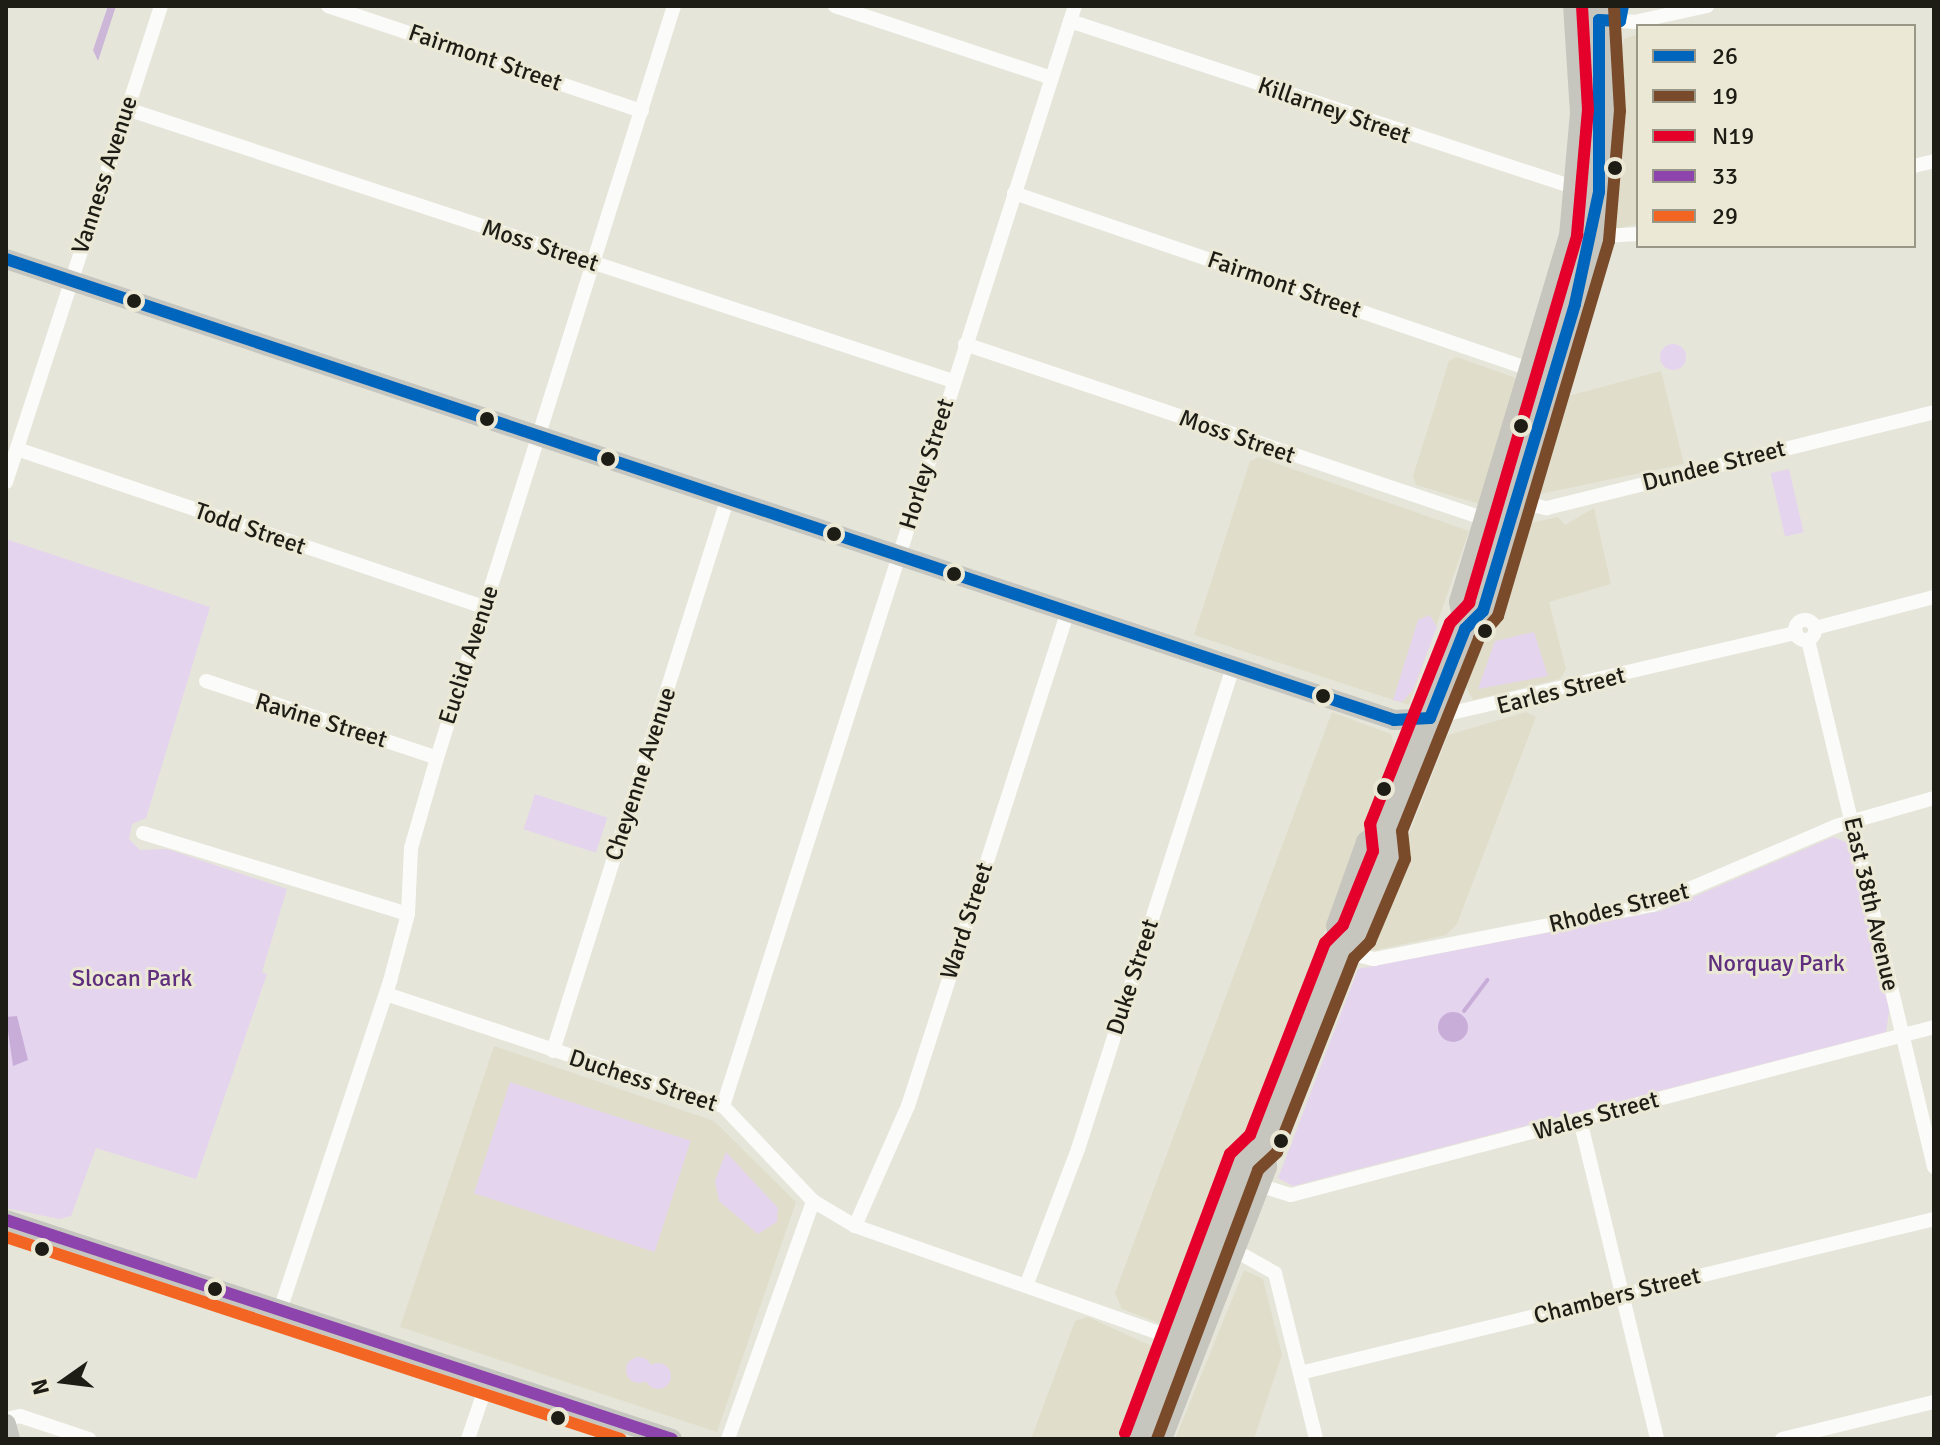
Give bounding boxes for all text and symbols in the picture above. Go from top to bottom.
street label: Fairmont Street [405,18,565,98]
legend [1636,24,1916,248]
text: 26 [1712,41,1738,71]
street label: Killarney Street [1254,71,1414,151]
text: 19 [1712,81,1738,111]
street label: Vanness Avenue [66,92,144,258]
text: N19 [1712,121,1754,151]
unlabelled marker [1607,160,1623,176]
text: 33 [1712,161,1738,191]
text: 29 [1712,201,1738,231]
street label: Moss Street [478,214,602,278]
street label: Fairmont Street [1204,245,1364,325]
unlabelled marker [126,293,142,309]
street label: Horley Street [893,395,961,533]
street label: Moss Street [1175,404,1299,470]
unlabelled marker [479,411,495,427]
unlabelled marker [1513,418,1529,434]
street label: Dundee Street [1640,434,1788,498]
unlabelled marker [600,451,616,467]
street label: Todd Street [191,497,309,561]
unlabelled marker [826,526,842,542]
unlabelled marker [946,566,962,582]
street label: Euclid Avenue [433,582,505,728]
unlabelled marker [1477,623,1493,639]
street label: Earles Street [1494,661,1628,721]
street label: Cheyenne Avenue [599,684,683,864]
street label: Ravine Street [252,687,390,755]
unlabelled marker [1315,688,1331,704]
unlabelled marker [1376,781,1392,797]
street label: East 38th Avenue [1837,814,1905,994]
street label: Ward Street [935,859,999,983]
street label: Rhodes Street [1546,877,1692,939]
street label: Duke Street [1101,915,1165,1039]
park label: Norquay Park [1707,950,1845,978]
park label: Slocan Park [72,965,192,993]
street label: Duchess Street [565,1044,721,1118]
street label: Wales Street [1530,1085,1662,1147]
unlabelled marker [1273,1133,1289,1149]
unlabelled marker [34,1241,50,1257]
street label: Chambers Street [1531,1261,1703,1331]
unlabelled marker [207,1281,223,1297]
north arrow [24,1341,104,1421]
text: N [25,1376,55,1398]
unlabelled marker [550,1410,566,1426]

